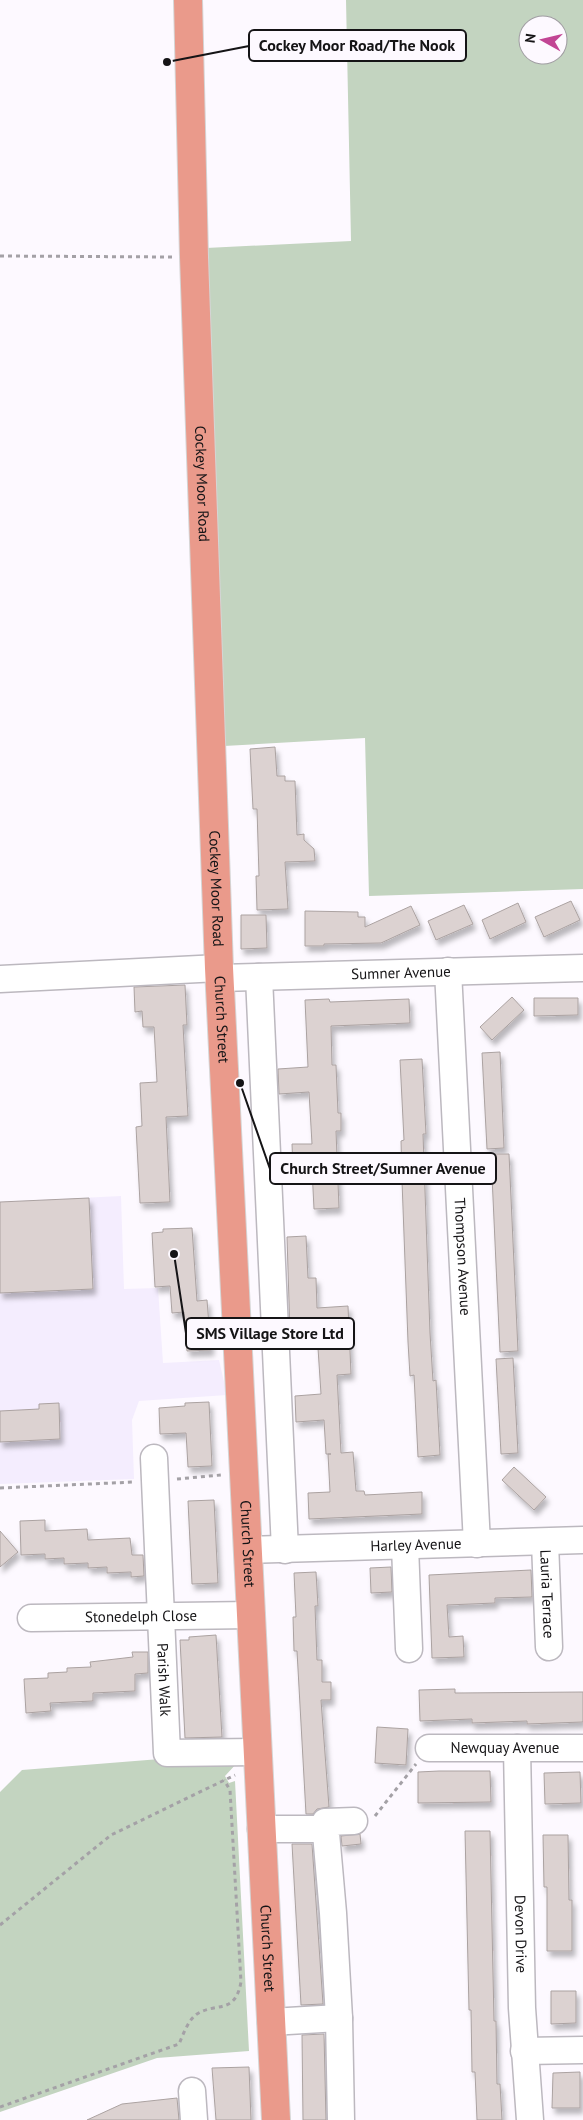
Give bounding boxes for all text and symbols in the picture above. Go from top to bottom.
north arrow [518,15,568,65]
callout: Cockey Moor Road/The Nook [249,30,466,61]
text: N [521,32,540,44]
text: Cockey Moor Road/The Nook [259,35,455,55]
street label: Cockey Moor Road [191,425,214,542]
street label: Cockey Moor Road [205,830,228,947]
street label: Sumner Avenue [351,962,451,983]
street label: Church Street [210,975,234,1063]
callout: Church Street/Sumner Avenue [270,1153,496,1184]
text: Church Street/Sumner Avenue [280,1158,486,1178]
street label: Thompson Avenue [450,1197,475,1316]
callout: SMS Village Store Ltd [186,1318,354,1349]
text: SMS Village Store Ltd [196,1323,344,1343]
street label: Church Street [236,1500,260,1588]
street label: Harley Avenue [370,1534,462,1555]
street label: Lauria Terrace [536,1549,559,1639]
street label: Stonedelph Close [85,1606,197,1626]
street label: Parish Walk [153,1643,175,1718]
street label: Newquay Avenue [451,1738,559,1757]
street label: Devon Drive [511,1895,531,1973]
street label: Church Street [256,1904,280,1992]

